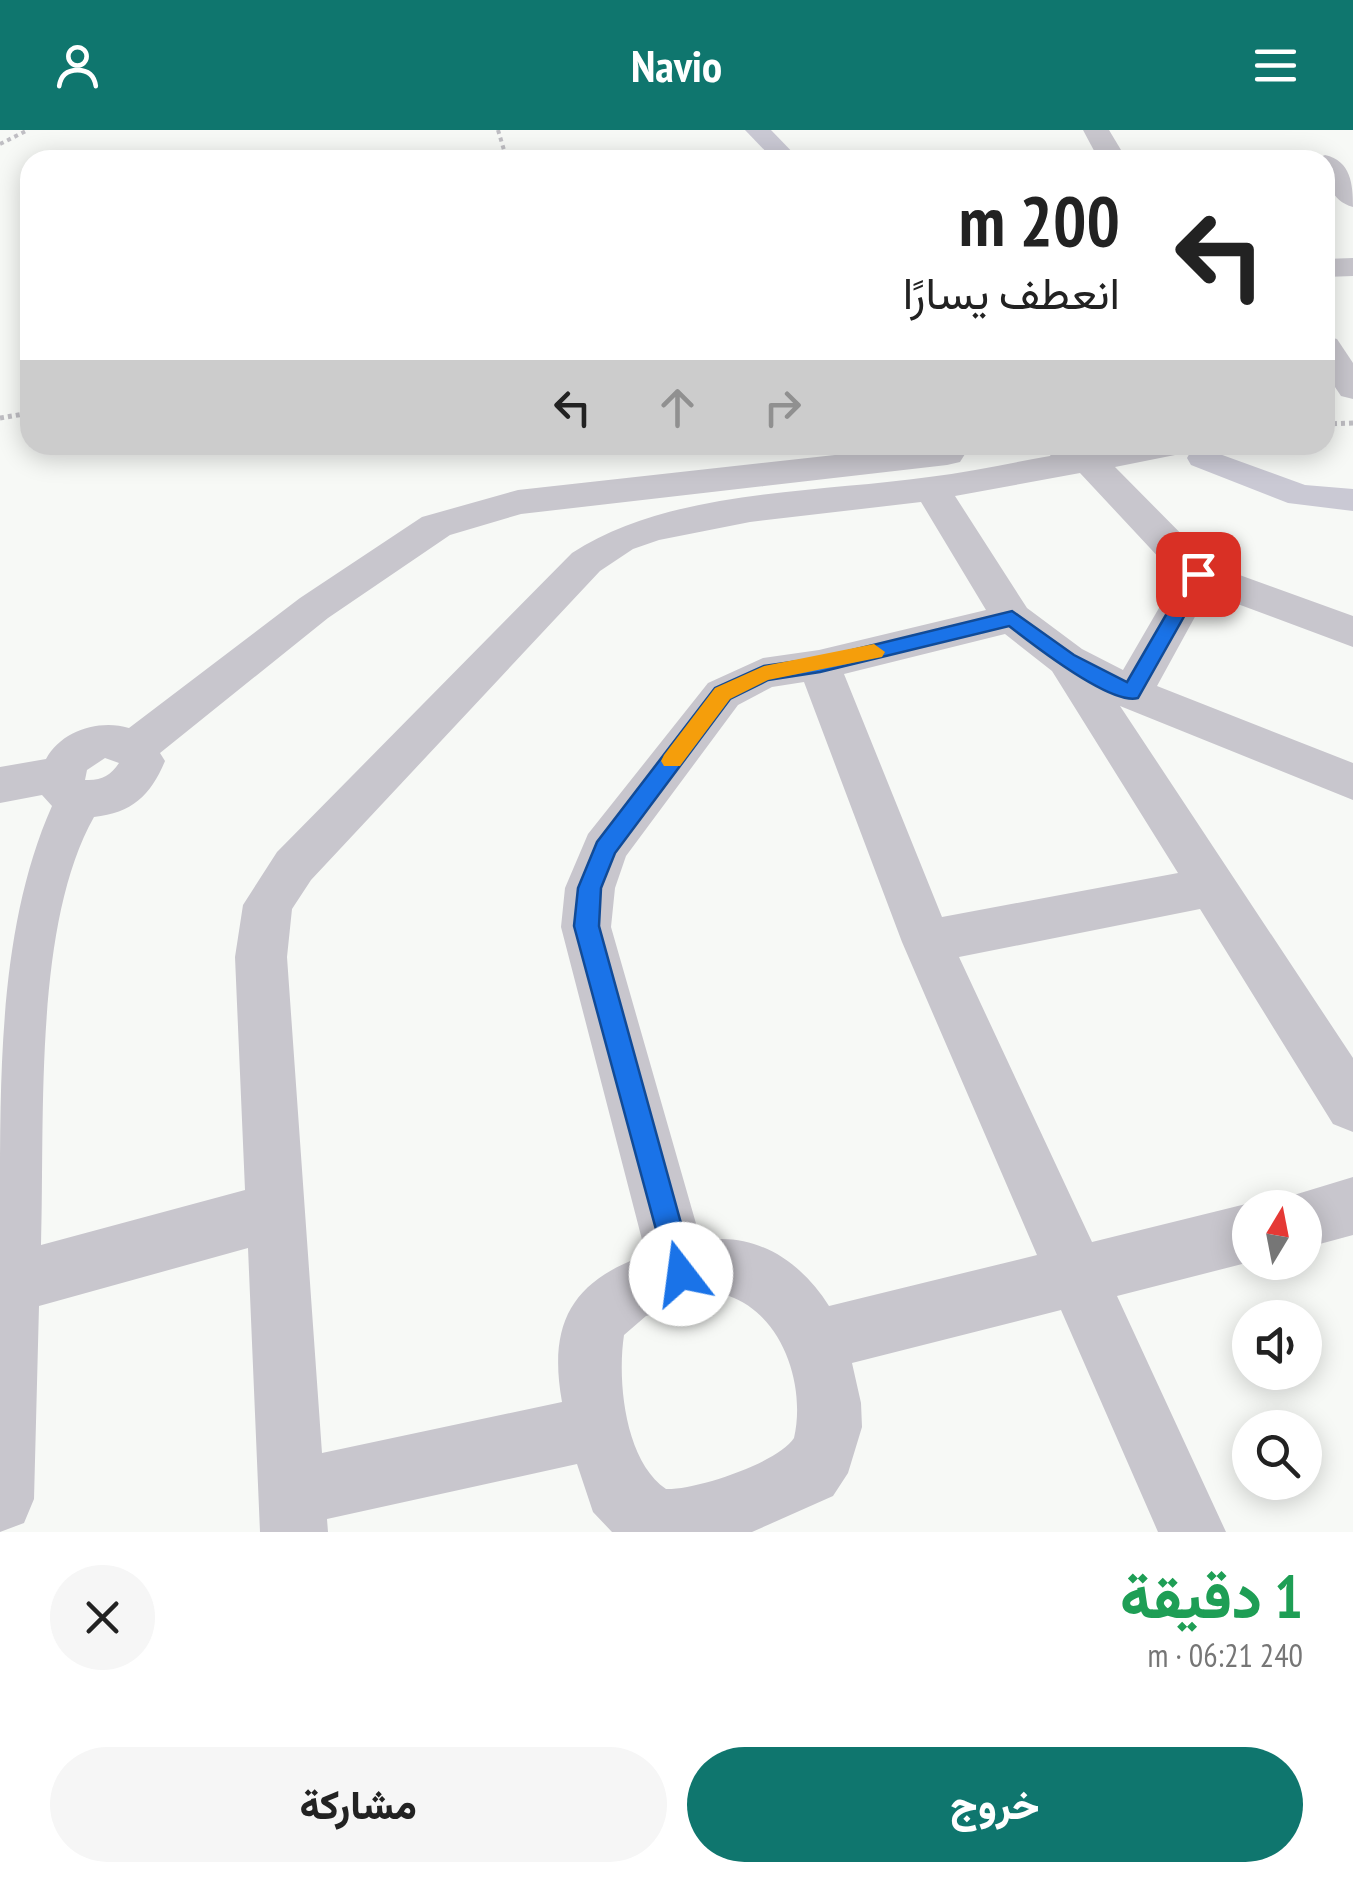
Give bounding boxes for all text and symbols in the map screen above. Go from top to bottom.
text: Navio [631,36,722,94]
icon: person [50,38,105,93]
icon: menu [1248,38,1303,93]
text: 200 m [959,175,1120,265]
icon: left [1155,190,1285,320]
text: انعطف يسارًا [903,263,1120,321]
icon: left [545,380,600,435]
icon: ahead [650,380,705,435]
icon: right [755,380,810,435]
pin [1156,532,1241,617]
icon: arrive [1171,547,1226,602]
north arrow [1232,1190,1322,1280]
map controls [1232,1190,1322,1500]
position arrow [629,1222,733,1326]
button: sound [1232,1300,1322,1390]
button: search [1232,1410,1322,1500]
text: 1 دقيقة [1120,1557,1303,1635]
button: close [50,1565,155,1670]
text: 240 m · 06:21 [1148,1634,1303,1676]
button: مشاركة [50,1747,667,1862]
button: خروج [687,1747,1303,1862]

